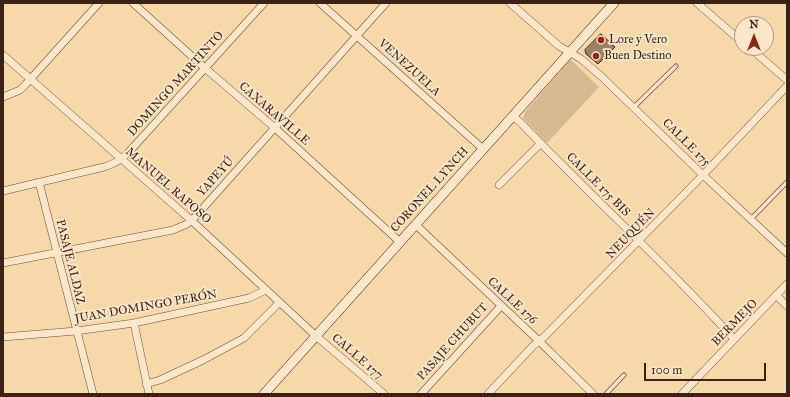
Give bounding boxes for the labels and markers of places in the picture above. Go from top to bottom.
place label: Lore y Vero [609,33,667,47]
marker: Lore y Vero [596,35,606,45]
place label: Buen Destino [604,49,671,63]
marker: Buen Destino [591,51,601,61]

